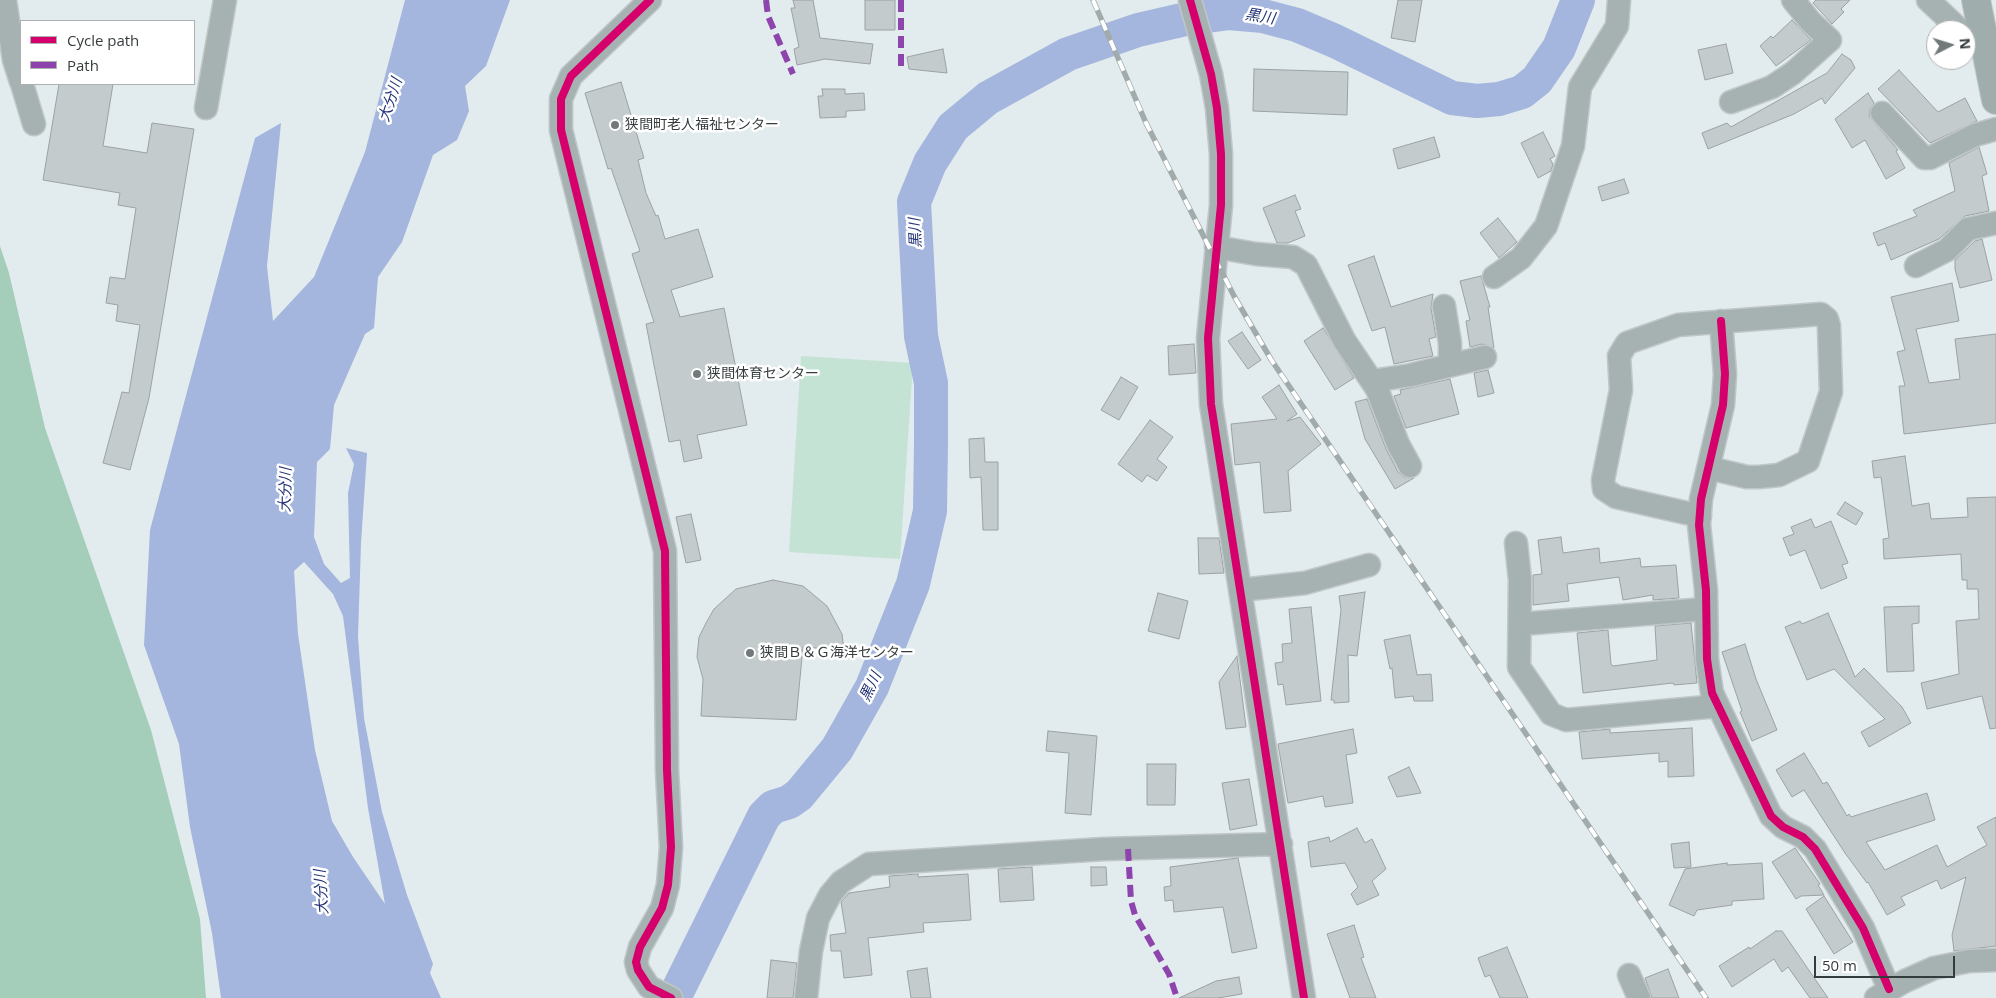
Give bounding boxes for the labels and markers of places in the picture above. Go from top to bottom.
place label: 狭間町老人福祉センター [625,117,779,133]
marker: 狭間町老人福祉センター [609,119,621,131]
place label: 狭間体育センター [707,366,819,382]
marker: 狭間体育センター [691,368,703,380]
place label: 狭間Ｂ＆Ｇ海洋センター [760,645,914,661]
marker: 狭間Ｂ＆Ｇ海洋センター [744,647,756,659]

